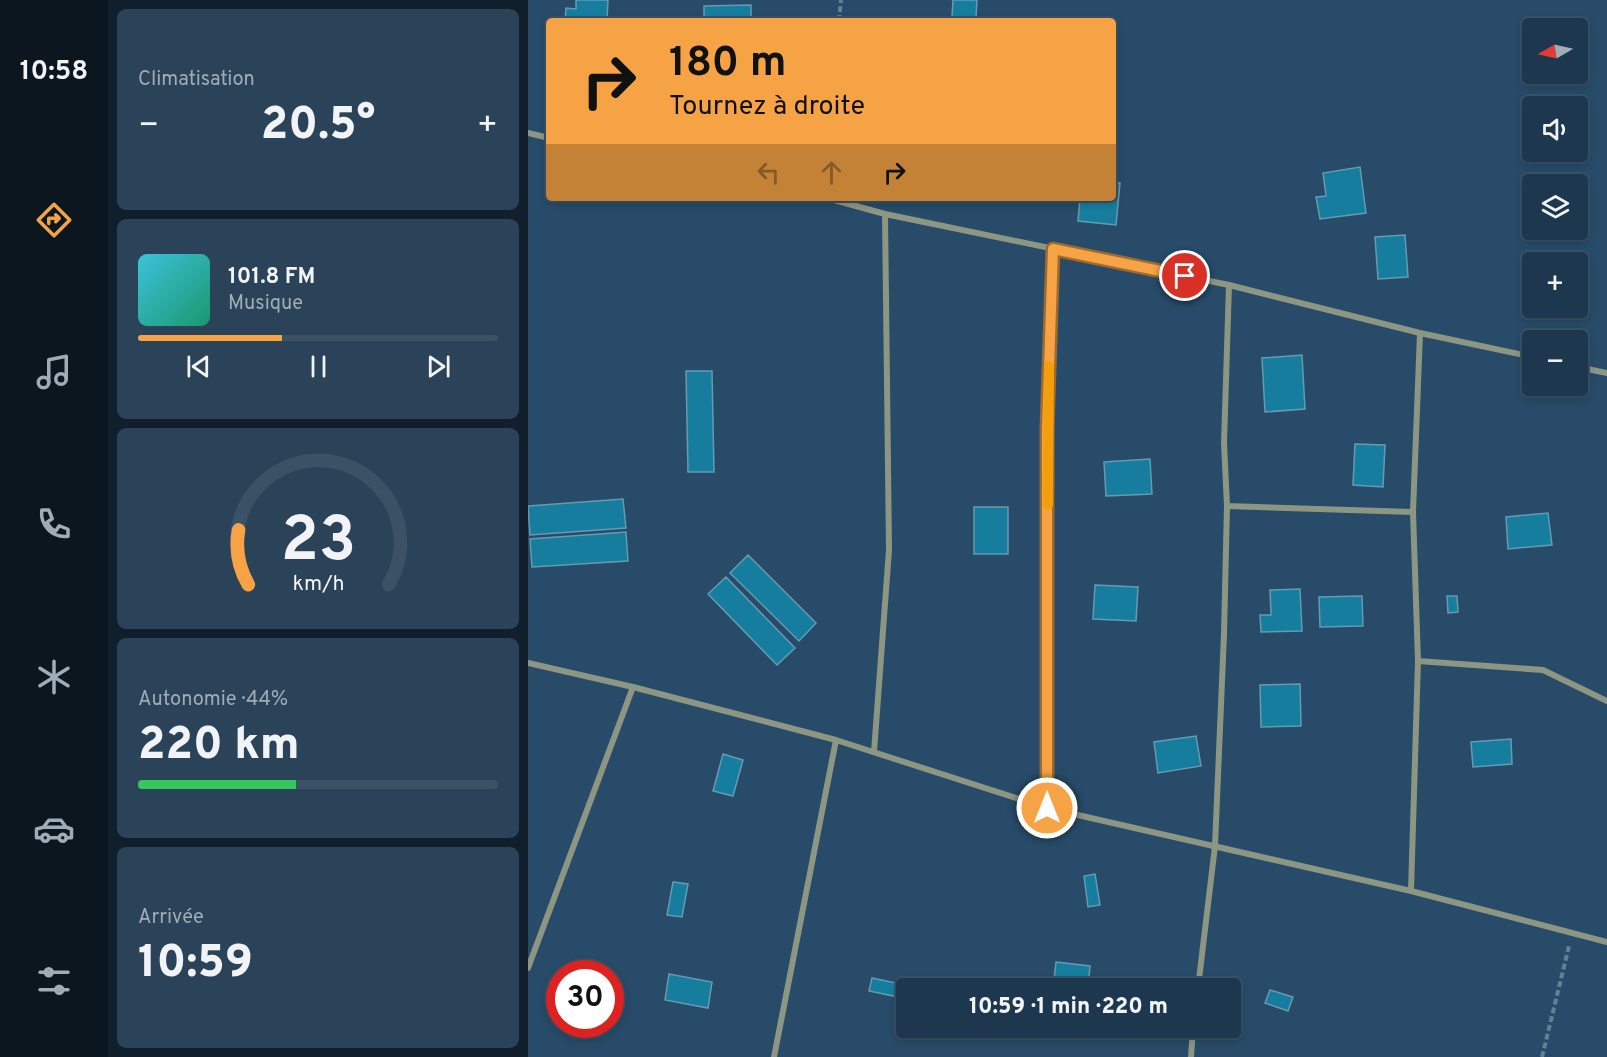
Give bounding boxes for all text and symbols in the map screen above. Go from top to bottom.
north arrow [1522,18,1588,84]
map controls [1522,18,1588,396]
text: 180 m [669,38,786,91]
icon: right [570,42,648,120]
text: 10:58 [20,55,88,89]
text: Climatisation [138,67,255,93]
text: Tournez à droite [669,90,865,124]
button: sound [1522,96,1588,162]
text: 20.5° [261,98,375,155]
text: − [138,106,159,148]
text: + [477,106,498,148]
icon: left [752,156,785,189]
icon: ahead [815,156,848,189]
icon: right [878,156,911,189]
button: layers [1522,174,1588,240]
icon: directions [33,199,75,241]
pin [1159,250,1210,301]
button: + [1522,252,1588,318]
icon: arrive [1168,259,1201,292]
text: 101.8 FM [228,264,315,291]
text: Musique [228,291,303,317]
button: − [1522,330,1588,396]
icon: previous [182,350,215,383]
icon: pause [302,350,335,383]
icon: next [422,350,455,383]
icon: music [33,351,75,393]
icon: phone [33,503,75,545]
text: 23 [280,505,356,584]
text: km/h [292,572,344,599]
icon: climate [33,656,75,698]
text: Autonomie · 44% [138,687,288,713]
text: 220 km [138,718,300,775]
position arrow [1015,776,1079,840]
icon: car [33,808,75,850]
text: Arrivée [138,905,204,931]
text: 10:59 [138,936,253,993]
icon: filters [33,960,75,1002]
speed limit sign: 30 [546,960,624,1038]
text: 10:59 · 1 min · 220 m [969,994,1168,1021]

